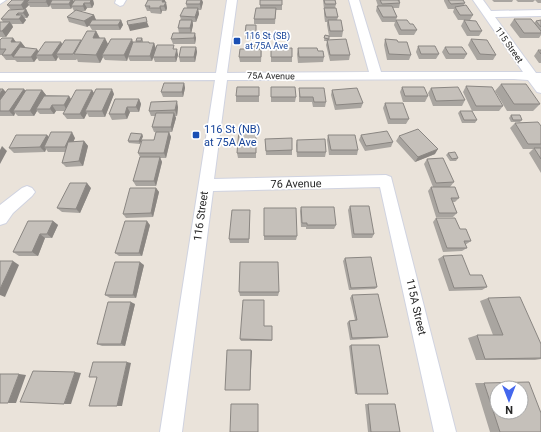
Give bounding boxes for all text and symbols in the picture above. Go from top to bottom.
street label: 115 Street [493,25,525,65]
place label: 116 St (SB) at 75A Ave [245,31,290,51]
marker: 116 St (SB) at 75A Ave [232,36,242,46]
street label: 75A Avenue [247,71,295,81]
place label: 116 St (NB) at 75A Ave [204,123,261,149]
marker: 116 St (NB) at 75A Ave [191,130,201,140]
street label: 76 Avenue [270,177,322,191]
street label: 116 Street [191,190,211,242]
street label: 115A Street [403,278,429,337]
north arrow [489,380,529,420]
text: N [505,403,513,416]

